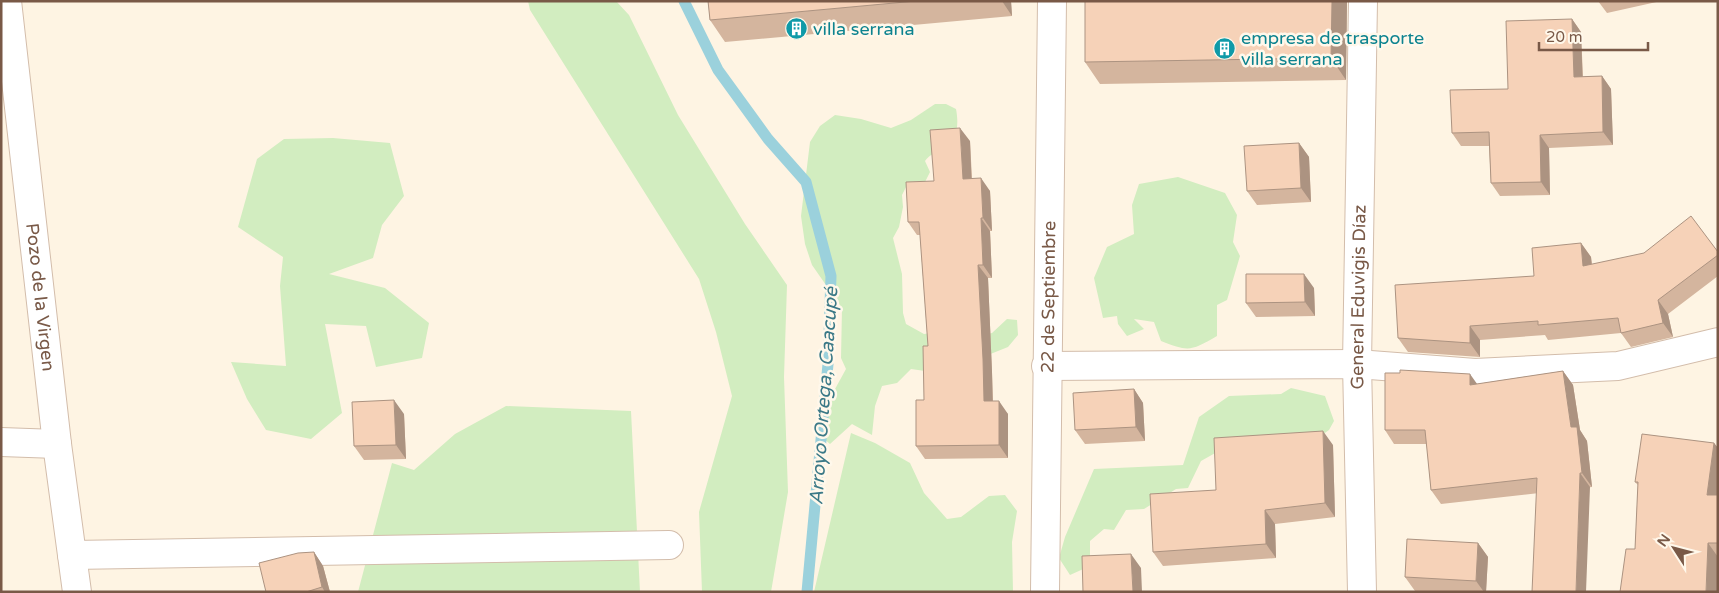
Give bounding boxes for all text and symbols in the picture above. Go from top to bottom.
building icon: villa serrana [785,17,809,41]
place label: villa serrana [813,18,915,40]
scale bar [1539,20,1648,52]
place label: empresa de trasporte villa serrana [1241,27,1424,70]
text: 20 m [1546,28,1583,46]
building icon: empresa de trasporte villa serrana [1213,36,1237,60]
street label: General Eduvigis Díaz [1346,204,1371,390]
street label: 22 de Septiembre [1037,221,1060,373]
street label: Pozo de la Virgen [21,222,60,372]
water label: Arroyo Ortega, Caacupé [805,285,843,506]
north arrow [1649,523,1699,573]
text: N [1654,531,1674,550]

